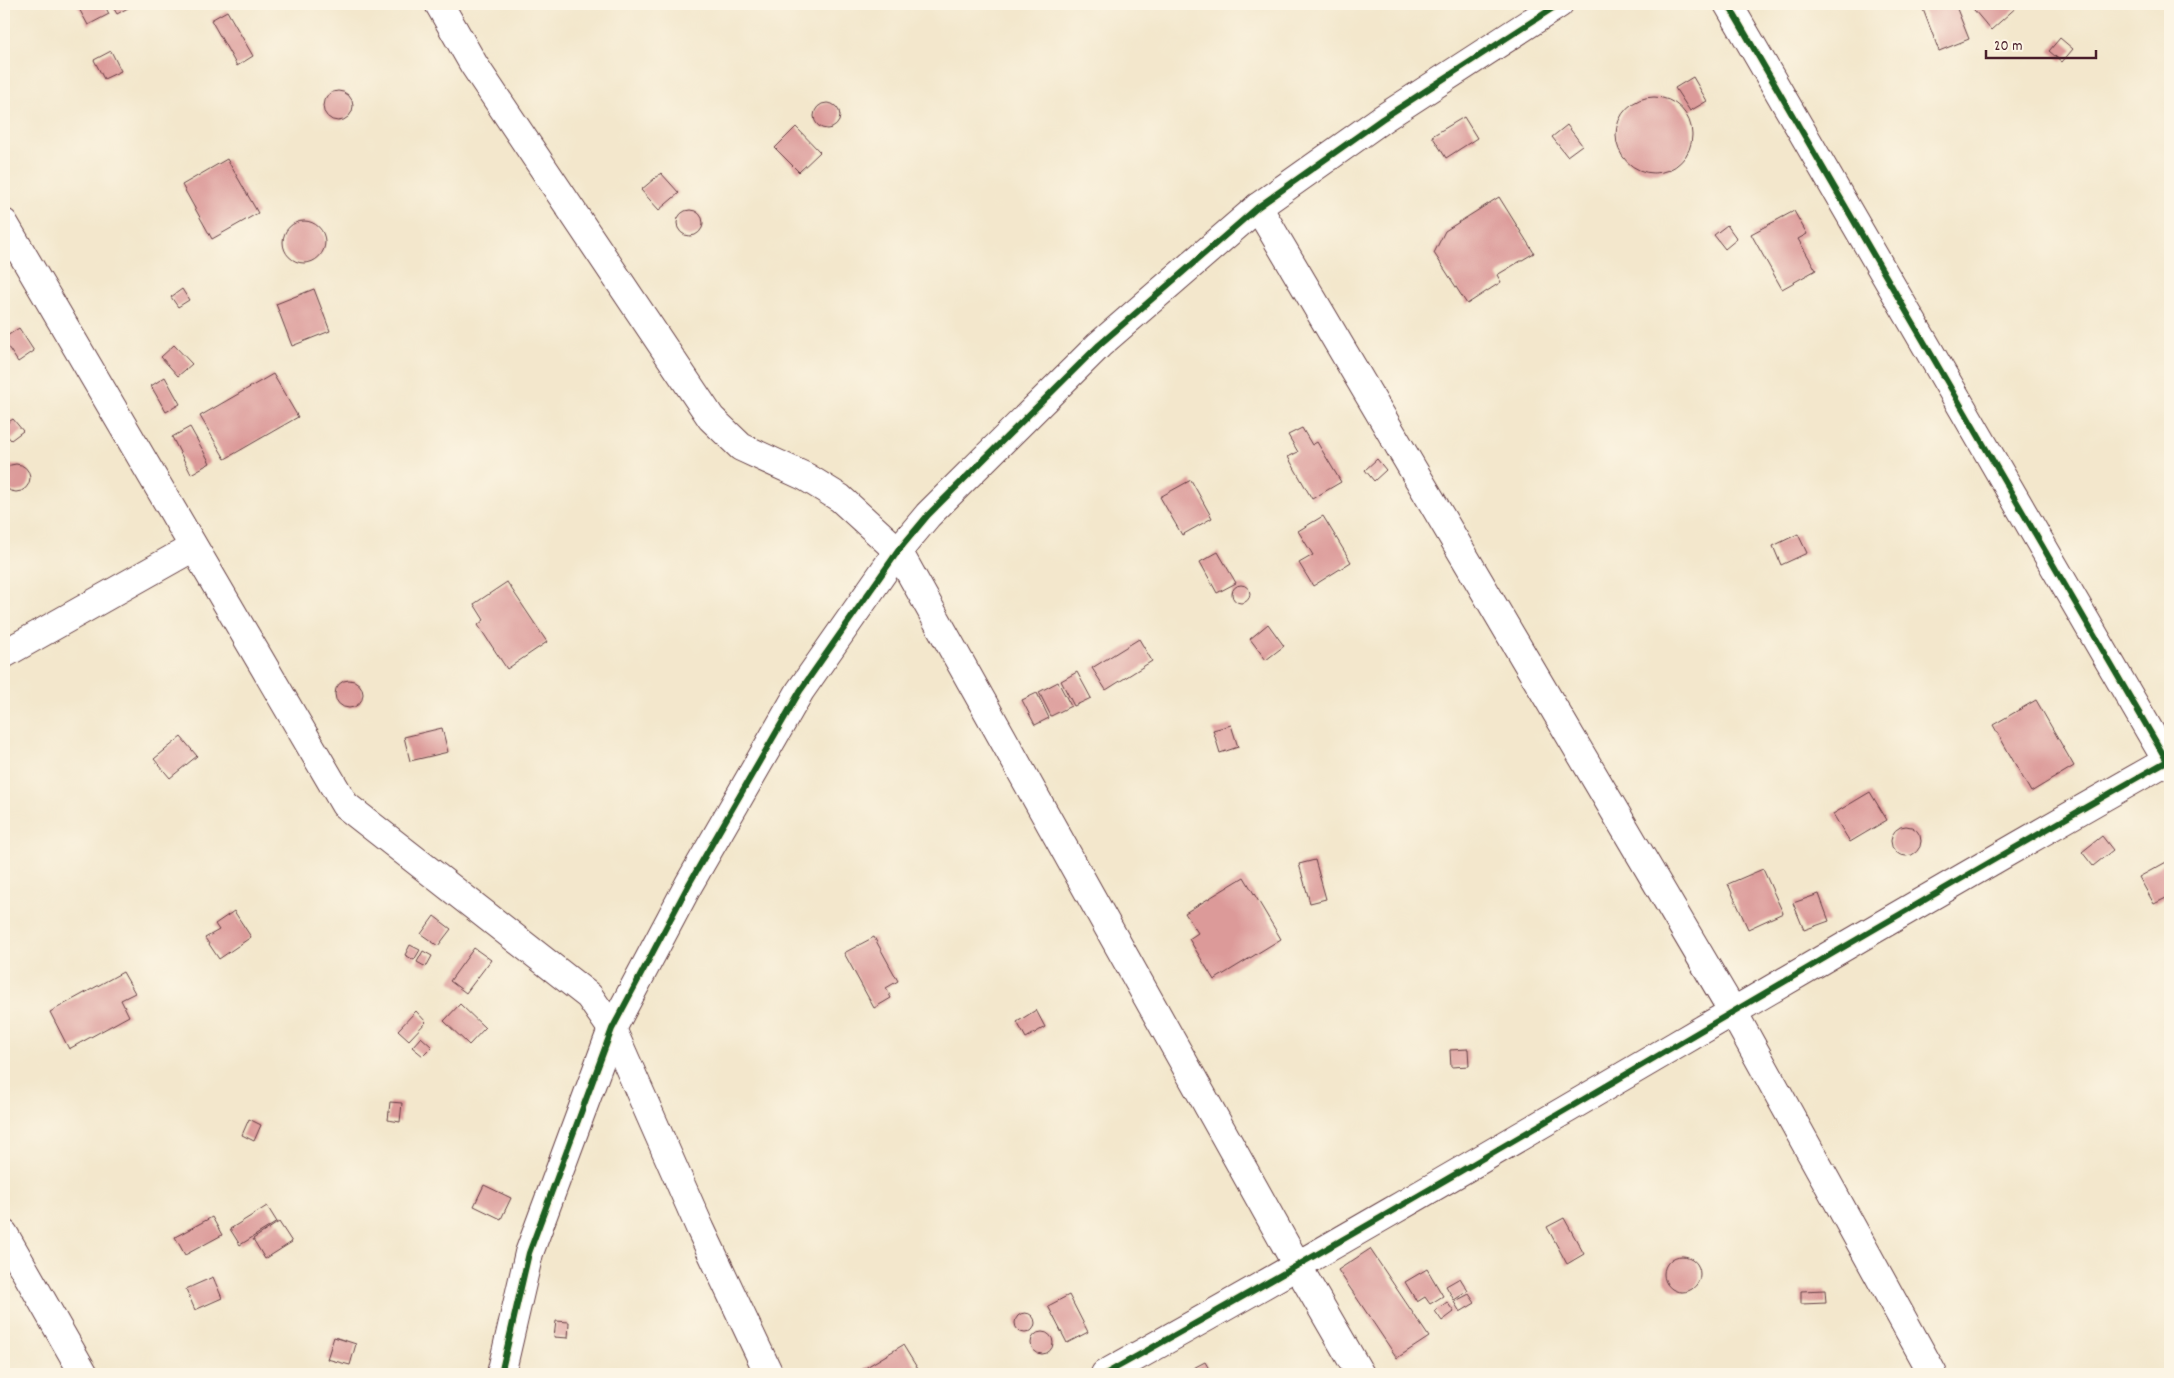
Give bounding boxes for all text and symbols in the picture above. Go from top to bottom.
scale bar [1986,28,2096,60]
text: 20 m [1994,36,2022,58]

